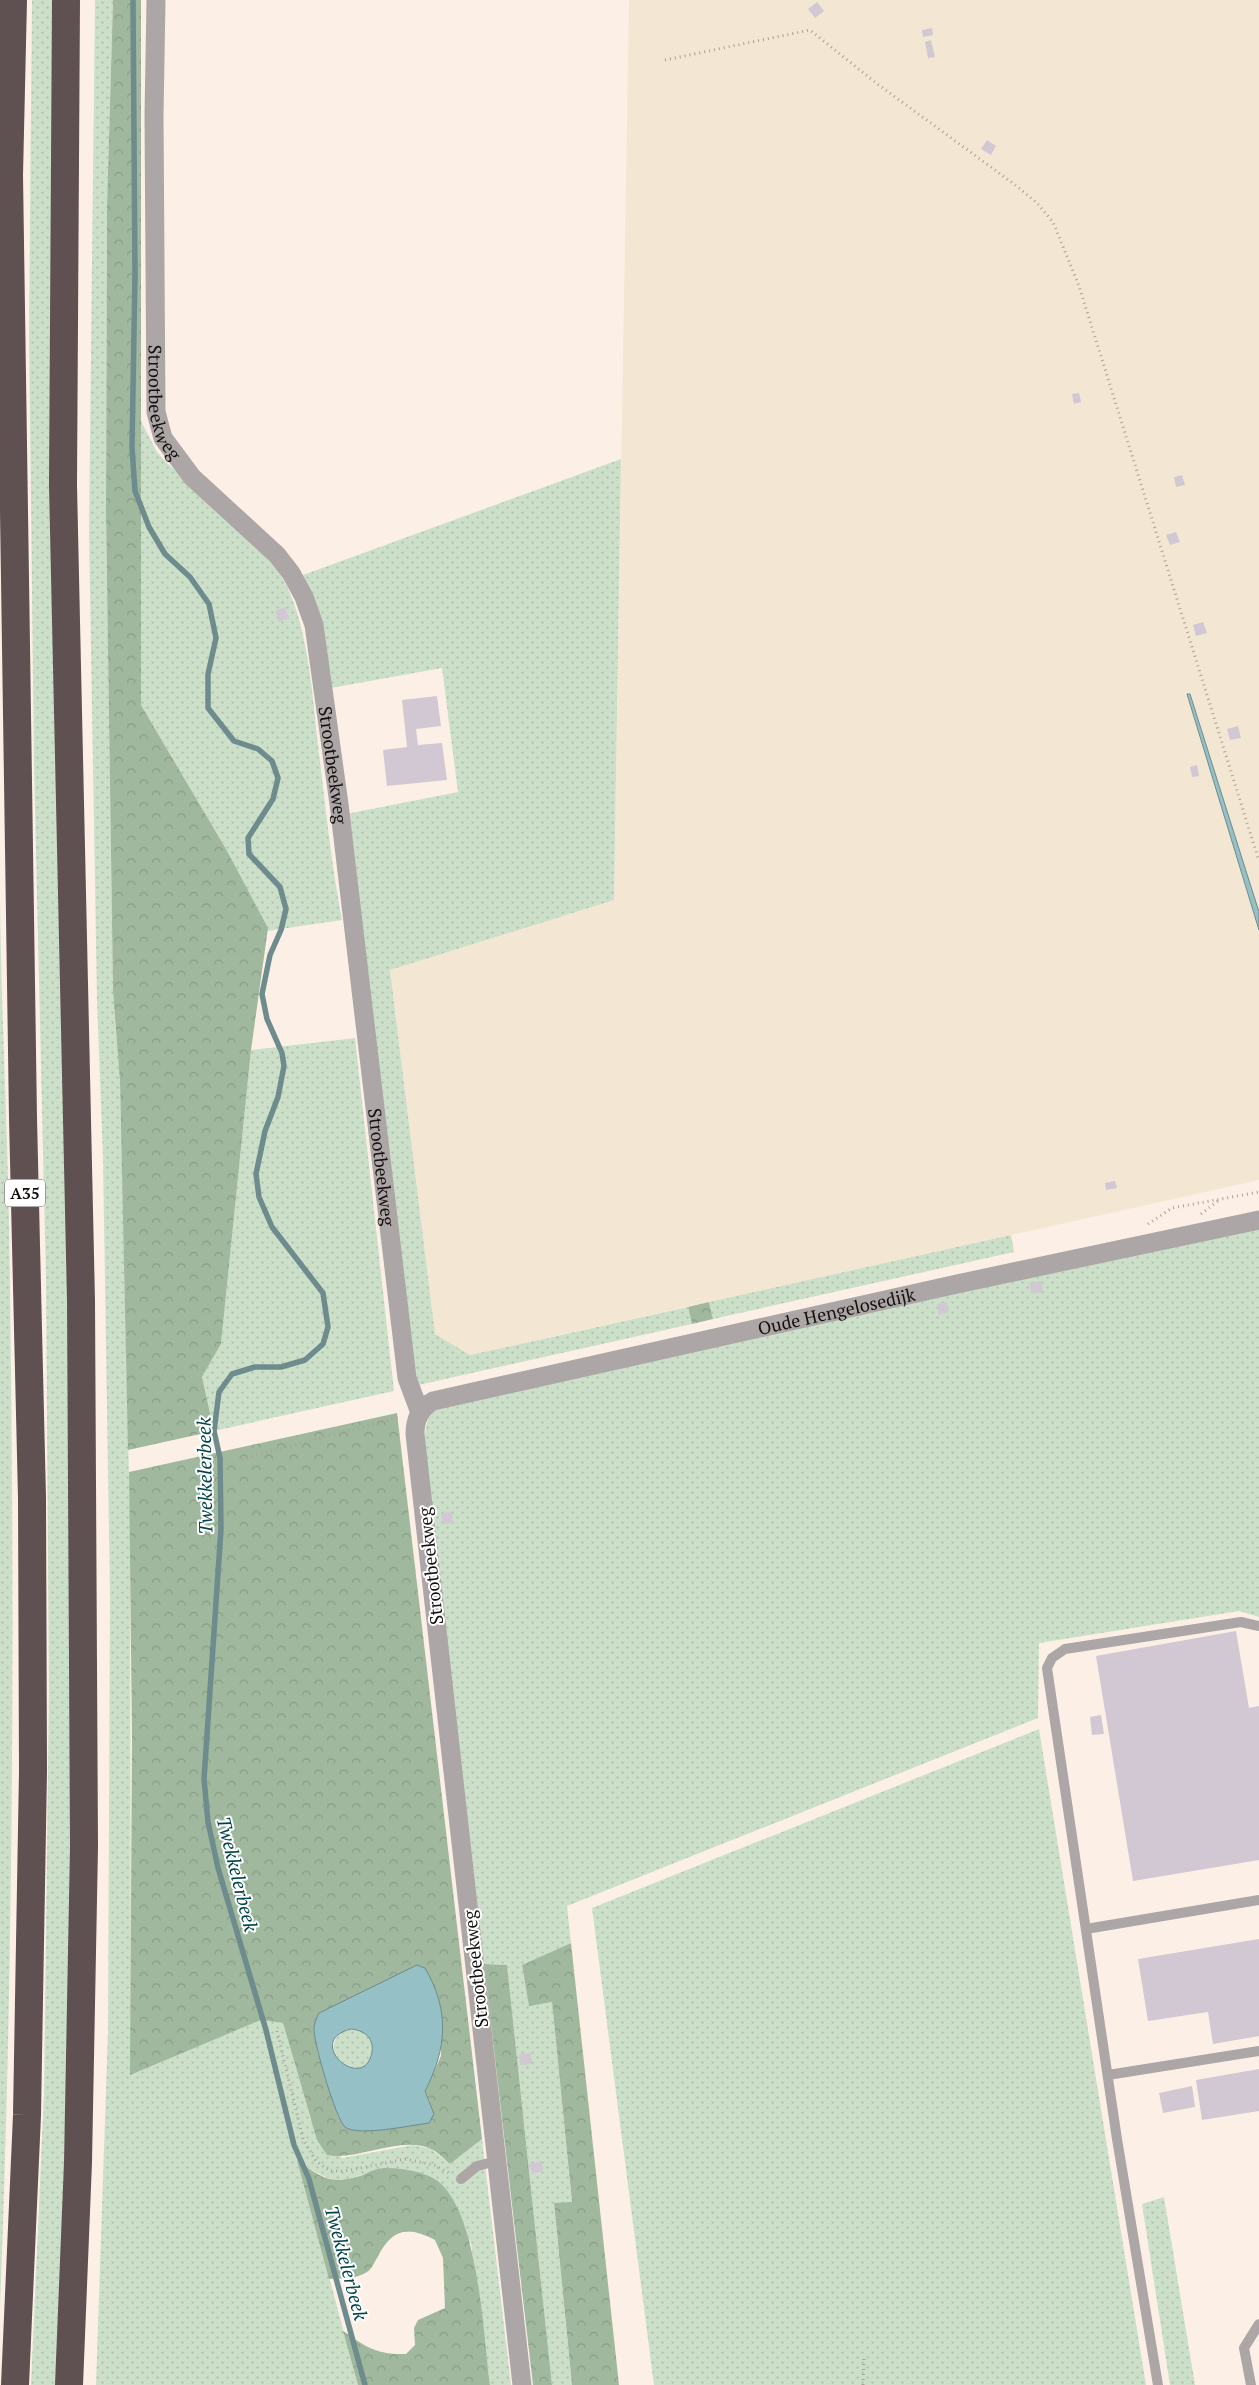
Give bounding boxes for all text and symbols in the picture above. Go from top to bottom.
street label: Strootbeekweg [144,345,187,465]
street label: Strootbeekweg [313,705,353,825]
street label: Strootbeekweg [363,1107,401,1228]
road number: A35 [5,1180,45,1206]
street label: Oude Hengelosedijk [755,1282,918,1340]
water label: Twekkelerbeek [190,1416,218,1535]
street label: Strootbeekweg [412,1505,448,1626]
water label: Twekkelerbeek [212,1814,265,1935]
street label: Strootbeekweg [457,1908,493,2029]
water label: Twekkelerbeek [320,2203,374,2324]

